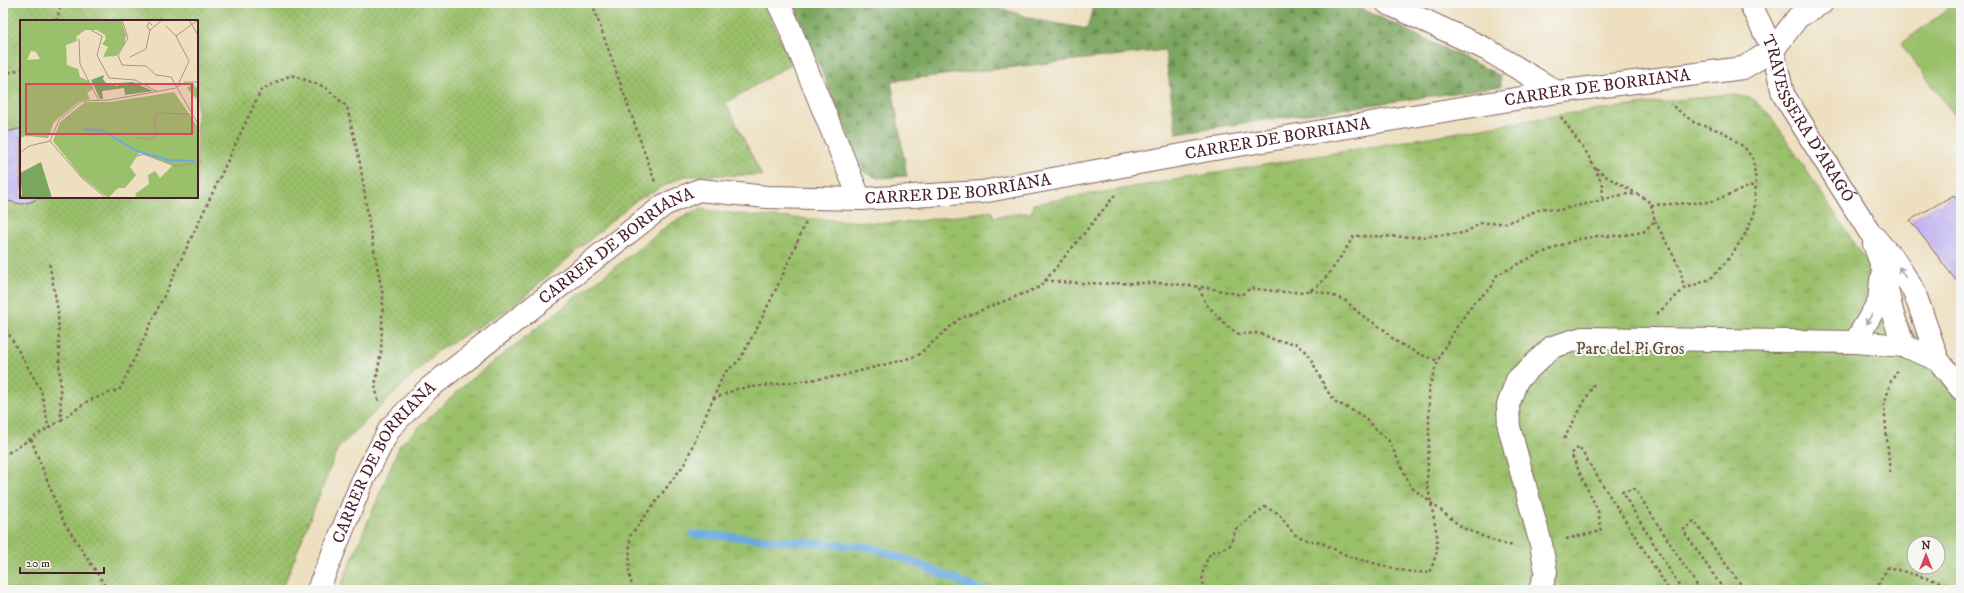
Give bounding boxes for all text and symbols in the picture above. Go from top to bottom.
inset map [20,20,198,198]
street label: TRAVESSERA D'ARAGÓ [1756,31,1860,206]
street label: CARRER DE BORRIANA [1503,64,1692,112]
street label: CARRER DE BORRIANA [1183,112,1372,165]
street label: CARRER DE BORRIANA [864,168,1053,210]
street label: CARRER DE BORRIANA [534,182,698,310]
one-way arrow [1898,267,1906,278]
one-way arrow [1864,313,1872,325]
park label: Parc del Pi Gros [1576,338,1685,360]
street label: CARRER DE BORRIANA [327,376,440,547]
north arrow [1906,535,1946,575]
text: N [1921,539,1931,553]
scale bar [20,549,104,575]
text: 20 m [26,556,50,571]

